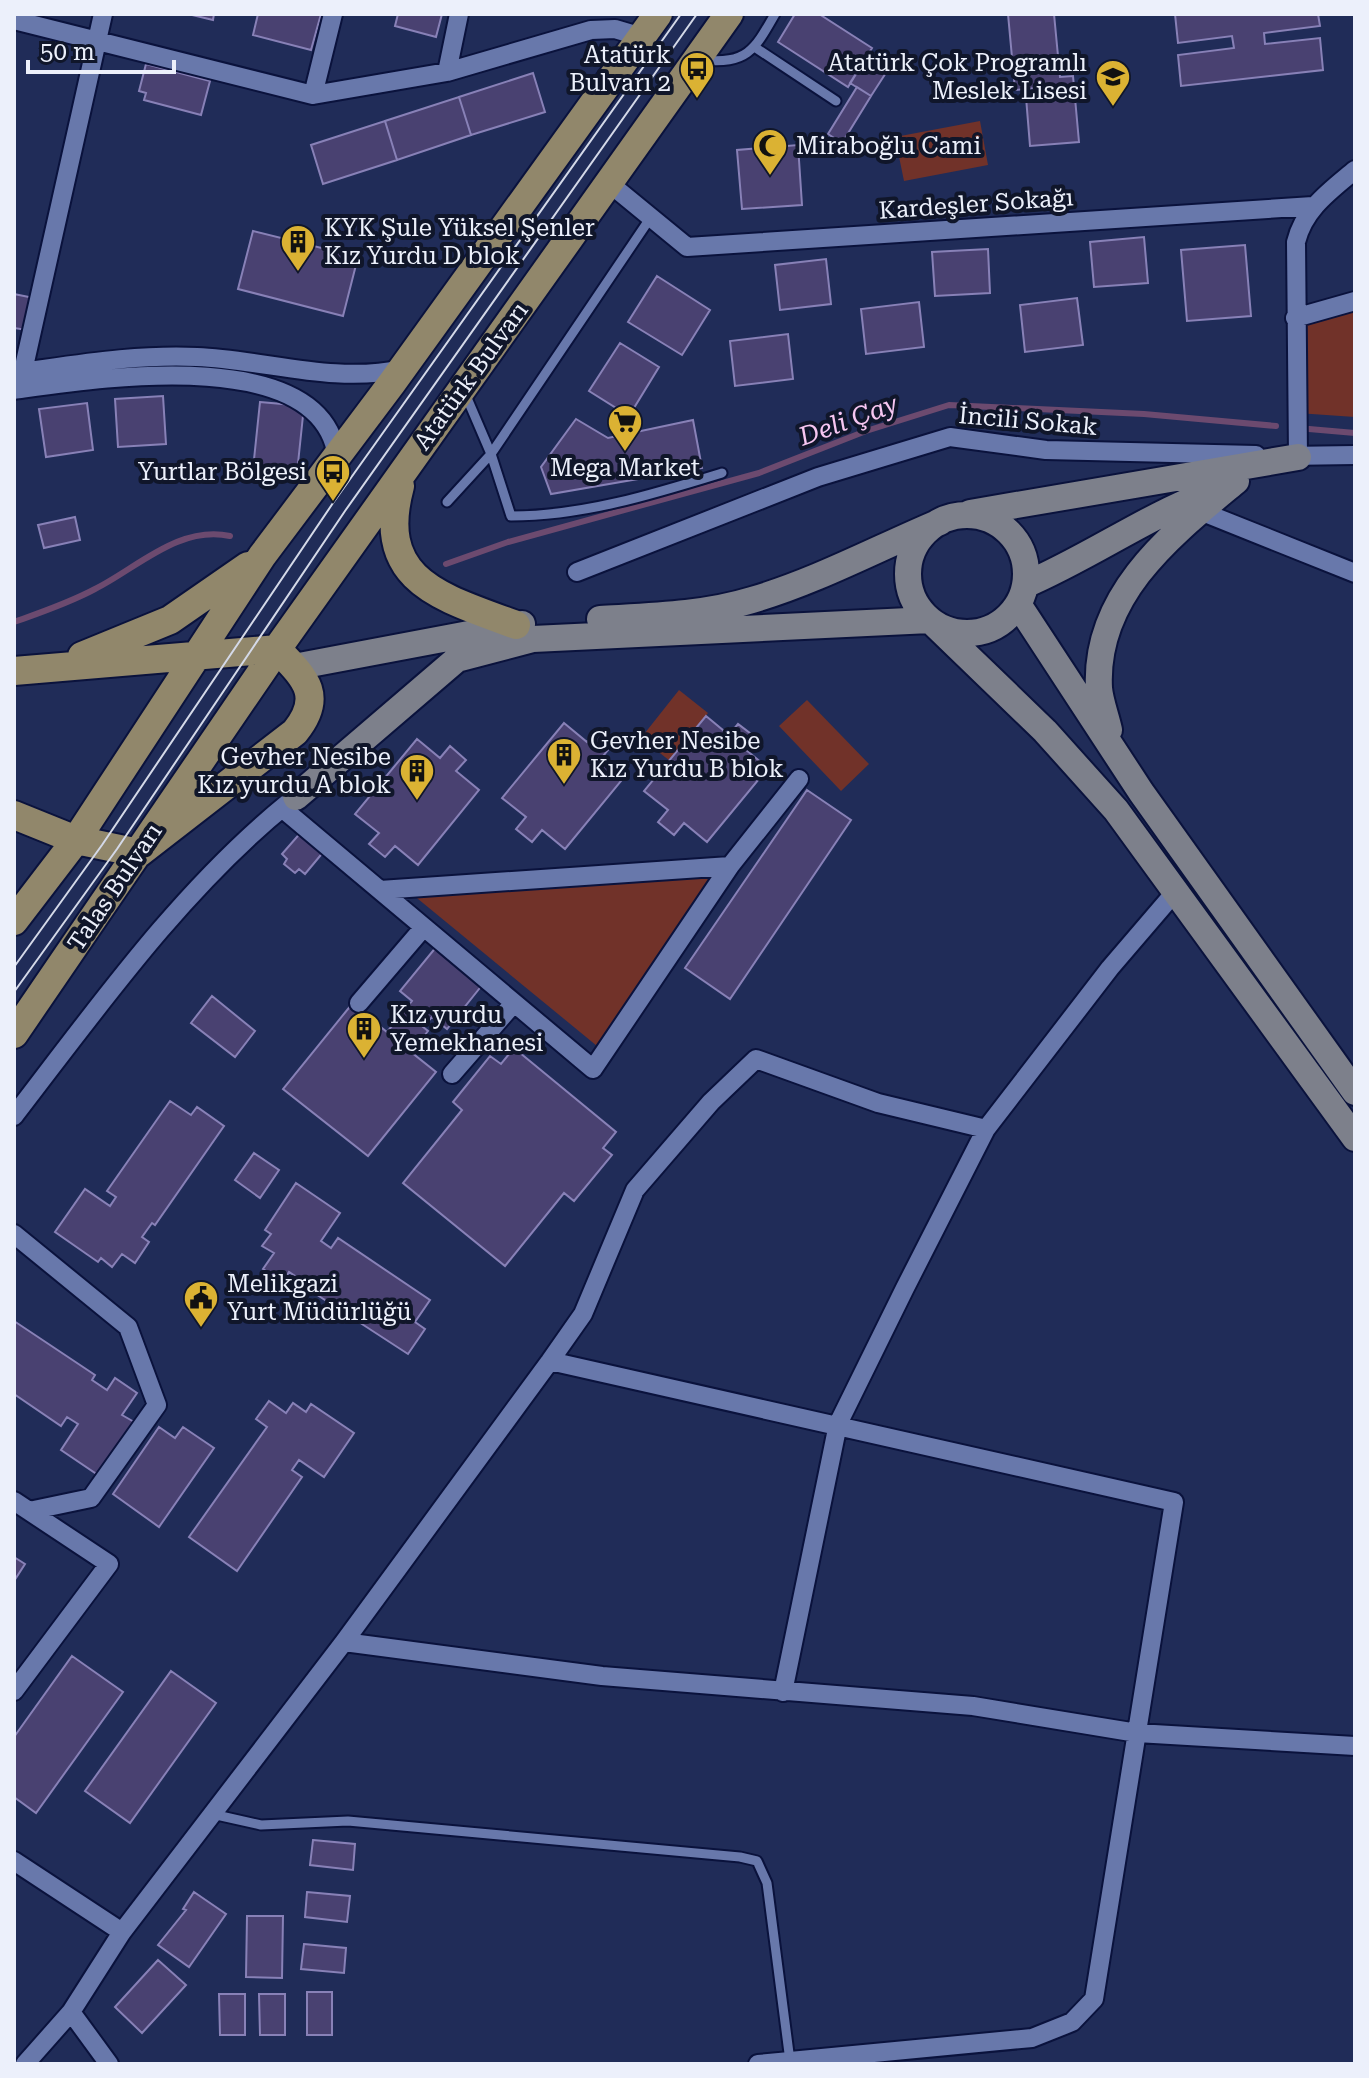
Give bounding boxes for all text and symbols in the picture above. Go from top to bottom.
scale bar [28,24,174,74]
text: 50 m [40,38,95,66]
place label: Atatürk Bulvarı 2 [569,41,671,97]
place label: Atatürk Çok Programlı Meslek Lisesi [828,49,1087,105]
bus stop icon: Atatürk Bulvarı 2 [678,50,716,100]
school or university icon: Atatürk Çok Programlı Meslek Lisesi [1094,58,1132,108]
mosque icon: Miraboğlu Cami [751,127,789,177]
place label: Miraboğlu Cami [796,132,981,160]
street label: Kardeşler Sokağı [878,183,1075,225]
place label: KYK Şule Yüksel Şenler Kız Yurdu D blok [324,214,595,270]
building icon: KYK Şule Yüksel Şenler Kız Yurdu D blok [279,223,317,273]
street label: Atatürk Bulvarı [408,297,534,455]
water label: Deli Çay [794,388,902,452]
street label: İncili Sokak [957,400,1099,441]
supermarket icon: Mega Market [606,403,644,453]
bus stop icon: Yurtlar Bölgesi [314,453,352,503]
place label: Mega Market [550,454,700,482]
place label: Yurtlar Bölgesi [138,458,307,486]
place label: Gevher Nesibe Kız Yurdu B blok [590,727,784,783]
building icon: Gevher Nesibe Kız Yurdu B blok [545,736,583,786]
place label: Gevher Nesibe Kız yurdu A blok [197,743,391,799]
building icon: Gevher Nesibe Kız yurdu A blok [398,752,436,802]
street label: Talas Bulvarı [62,818,168,956]
place label: Kız yurdu Yemekhanesi [390,1001,544,1057]
building icon: Kız yurdu Yemekhanesi [345,1010,383,1060]
place label: Melikgazi Yurt Müdürlüğü [227,1270,411,1326]
public building icon: Melikgazi Yurt Müdürlüğü [182,1279,220,1329]

